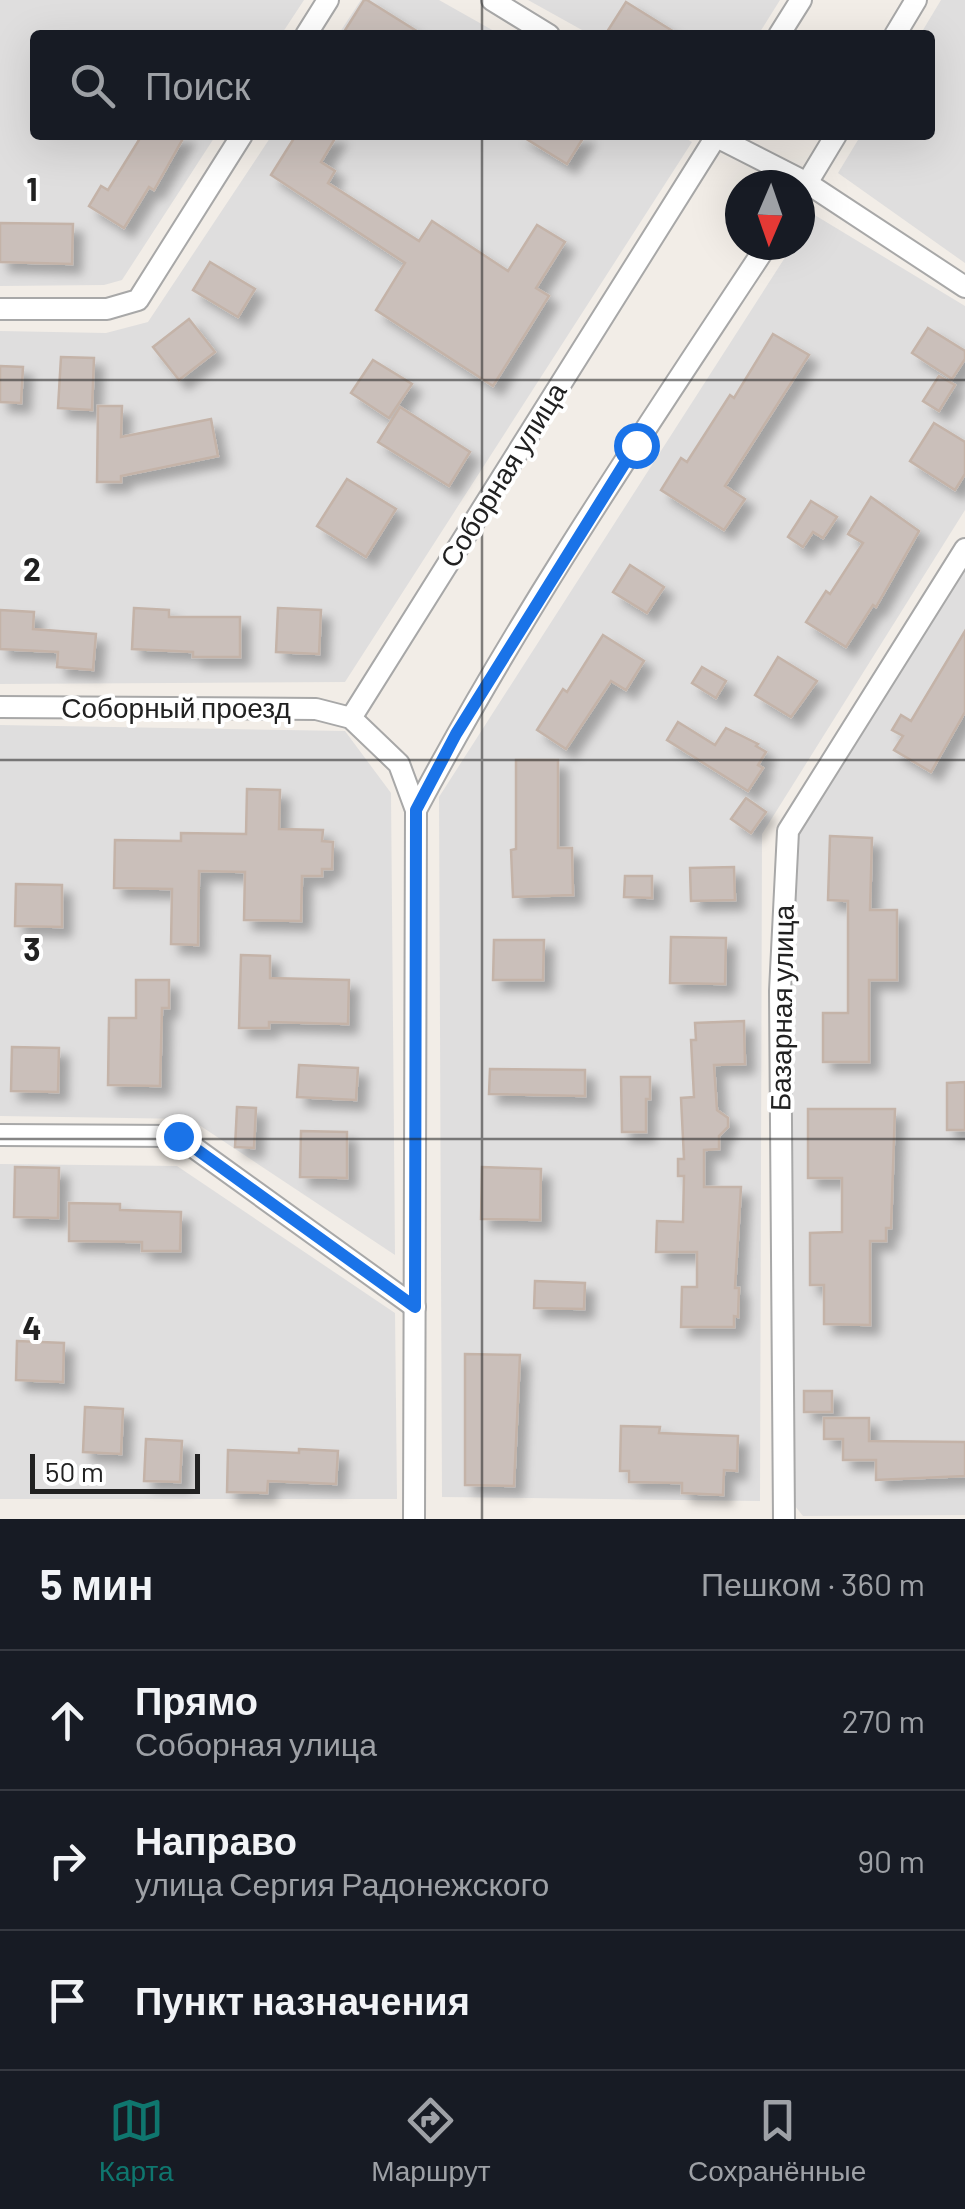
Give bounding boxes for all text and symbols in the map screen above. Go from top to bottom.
search box [30,30,935,140]
icon: search [65,58,120,113]
text: Поиск [145,62,250,108]
text: 1 [26,169,38,207]
north arrow [725,170,815,260]
street label: Соборная улица [432,375,573,573]
route start [614,423,660,469]
text: 2 [23,549,41,587]
street label: Соборный проезд [61,690,291,724]
street label: Базарная улица [762,904,800,1111]
text: 3 [23,929,41,967]
route end [156,1114,202,1160]
text: 4 [22,1308,42,1346]
scale bar [30,1449,200,1494]
text: 50 m [45,1454,104,1488]
text: 5 мин [40,1558,153,1608]
text: Пешком · 360 m [701,1564,925,1602]
text: Прямо [135,1677,258,1723]
icon: ahead [40,1693,95,1748]
text: 270 m [842,1701,925,1739]
text: Соборная улица [135,1724,377,1762]
text: Направо [135,1817,297,1863]
icon: right [40,1833,95,1888]
text: 90 m [857,1841,925,1879]
text: улица Сергия Радонежского [135,1864,549,1902]
icon: arrive [40,1973,95,2028]
text: Пункт назначения [135,1977,470,2023]
tab: Карта [99,2093,174,2188]
tab: Маршрут [371,2093,490,2188]
tab: Сохранённые [688,2093,866,2188]

